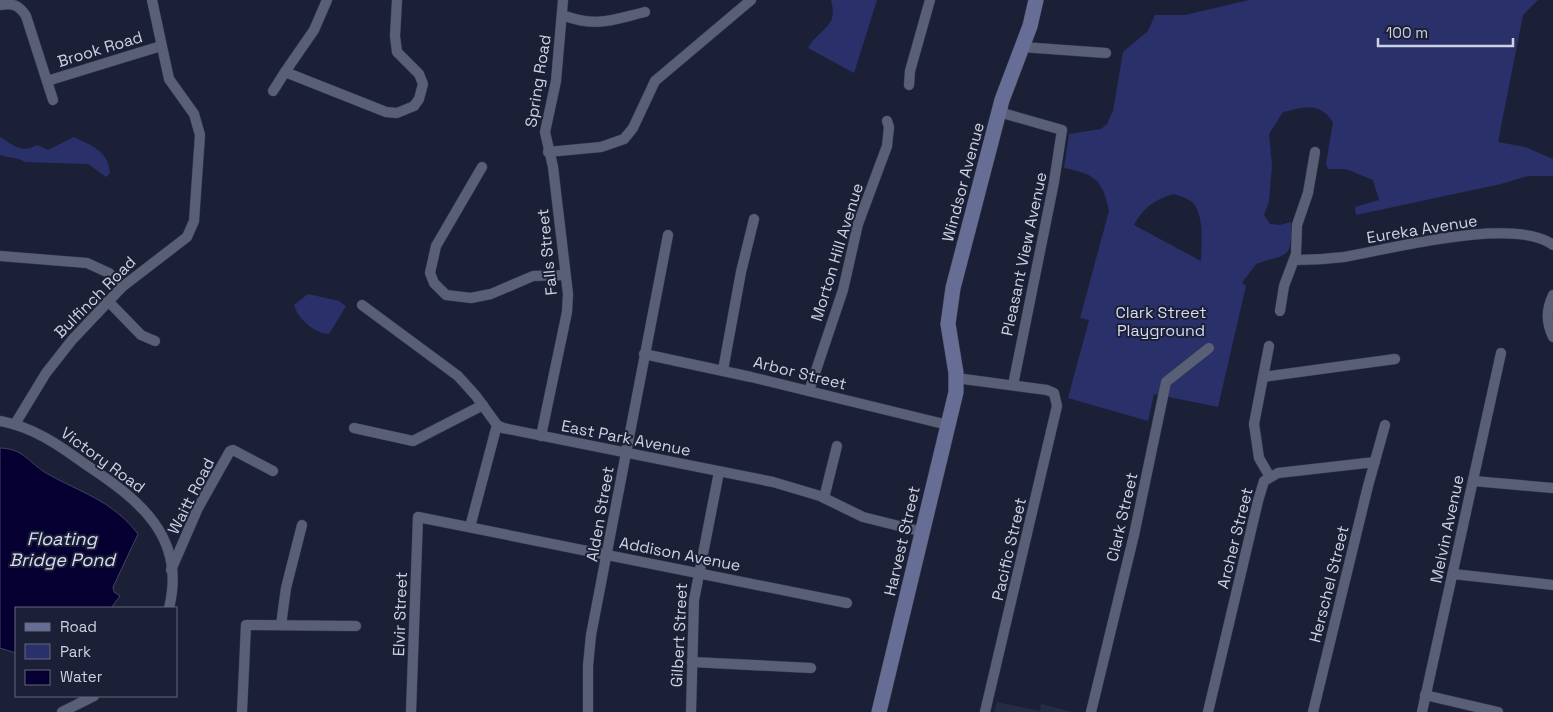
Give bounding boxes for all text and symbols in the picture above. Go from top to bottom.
scale bar [1378,15,1513,47]
text: 100 m [1386,23,1428,42]
street label: Brook Road [55,26,145,72]
street label: Spring Road [520,33,556,129]
street label: Windsor Avenue [937,120,989,244]
street label: Pleasant View Avenue [996,170,1052,338]
street label: Morton Hill Avenue [806,180,868,324]
street label: Falls Street [532,208,562,296]
street label: Eureka Avenue [1365,210,1479,248]
street label: Bulfinch Road [50,252,140,342]
park label: Clark Street Playground [1115,302,1207,341]
street label: Arbor Street [751,351,849,395]
street label: East Park Avenue [559,415,693,461]
street label: Victory Road [57,422,149,498]
street label: Waitt Road [163,454,219,538]
street label: Alden Street [581,465,619,563]
street label: Clark Street [1102,470,1142,564]
street label: Melvin Avenue [1425,473,1469,585]
street label: Harvest Street [879,484,925,598]
street label: Archer Street [1212,485,1258,591]
street label: Pacific Street [987,495,1031,603]
street label: Herschel Street [1304,523,1354,645]
water label: Floating Bridge Pond [9,527,117,571]
street label: Addison Avenue [618,532,742,576]
street label: Elvir Street [388,571,412,657]
street label: Gilbert Street [666,582,692,688]
legend [15,607,178,697]
text: Road [60,617,97,636]
text: Park [60,642,91,661]
text: Water [60,667,103,686]

